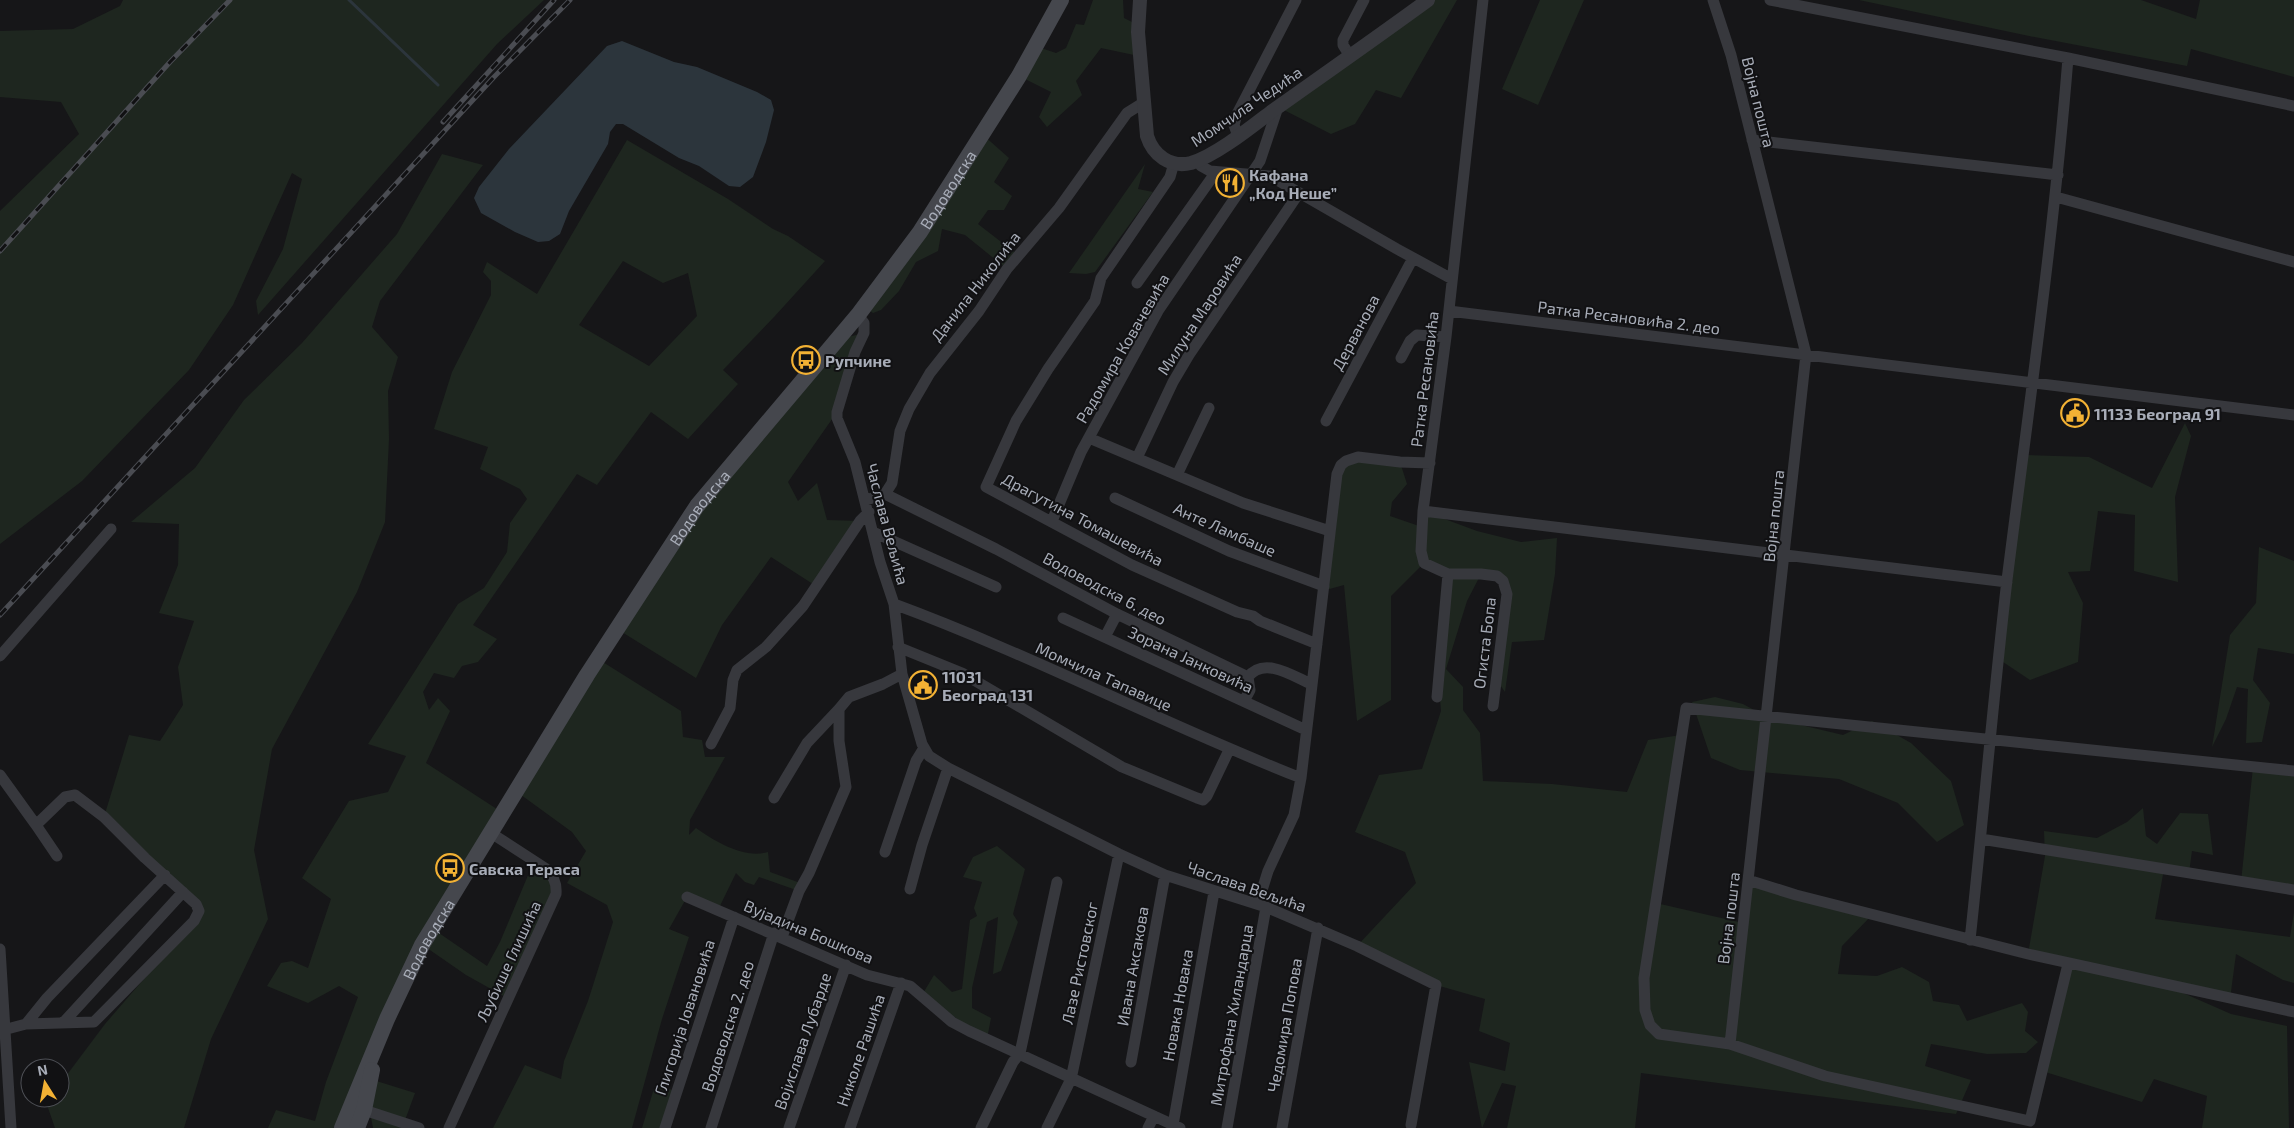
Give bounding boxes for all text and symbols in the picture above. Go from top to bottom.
street label: Војна пошта [1738,55,1779,150]
street label: Момчила Чедића [1187,62,1305,150]
street label: Водоводска [915,146,979,232]
place label: Кафана „Код Неше” [1249,165,1337,202]
restaurant icon: Кафана „Код Неше” [1215,168,1245,198]
street label: Данила Николића [926,227,1024,345]
street label: Милуна Маровића [1153,250,1246,379]
street label: Радомира Ковачевића [1071,270,1173,426]
street label: Дерванова [1327,291,1383,373]
street label: Ратка Ресановића 2. део [1537,296,1721,338]
street label: Ратка Ресановића [1406,310,1442,448]
bus stop icon: Рупчине [791,345,821,375]
place label: Рупчине [825,351,891,370]
public building icon: 11133 Београд 91 [2060,398,2090,428]
place label: 11133 Београд 91 [2094,404,2221,423]
street label: Часлава Вељића [863,461,913,587]
street label: Водоводска [665,465,733,549]
street label: Драгутина Томашевића [999,468,1167,570]
street label: Војна пошта [1759,469,1788,563]
street label: Анте Ламбаше [1171,498,1279,560]
street label: Водоводска 6. део [1040,548,1170,628]
street label: Огиста Бопа [1469,596,1499,690]
street label: Зорана Јанковића [1126,622,1256,696]
street label: Момчила Тапавице [1033,637,1175,715]
place label: 11031 Београд 131 [942,667,1033,704]
public building icon: 11031 Београд 131 [908,670,938,700]
bus stop icon: Савска Тераса [435,853,465,883]
street label: Часлава Вељића [1185,857,1309,915]
place label: Савска Тераса [469,859,580,878]
street label: Војна пошта [1713,871,1744,965]
street label: Водоводска [398,895,458,982]
street label: Вујадина Бошкова [741,895,877,968]
street label: Љубише Глишића [472,897,545,1025]
street label: Лазе Ристовског [1057,899,1101,1026]
street label: Ивана Аксакова [1112,905,1152,1027]
street label: Митрофана Хиландарца [1206,923,1256,1107]
street label: Глигорија Јовановића [650,937,719,1097]
street label: Новака Новака [1158,947,1196,1063]
street label: Чедомира Попова [1263,956,1305,1094]
street label: Водоводска 2. део [697,958,757,1094]
street label: Војислава Лубарде [770,970,835,1112]
street label: Николе Рашића [832,991,888,1109]
north arrow [20,1058,70,1108]
text: N [36,1060,49,1079]

